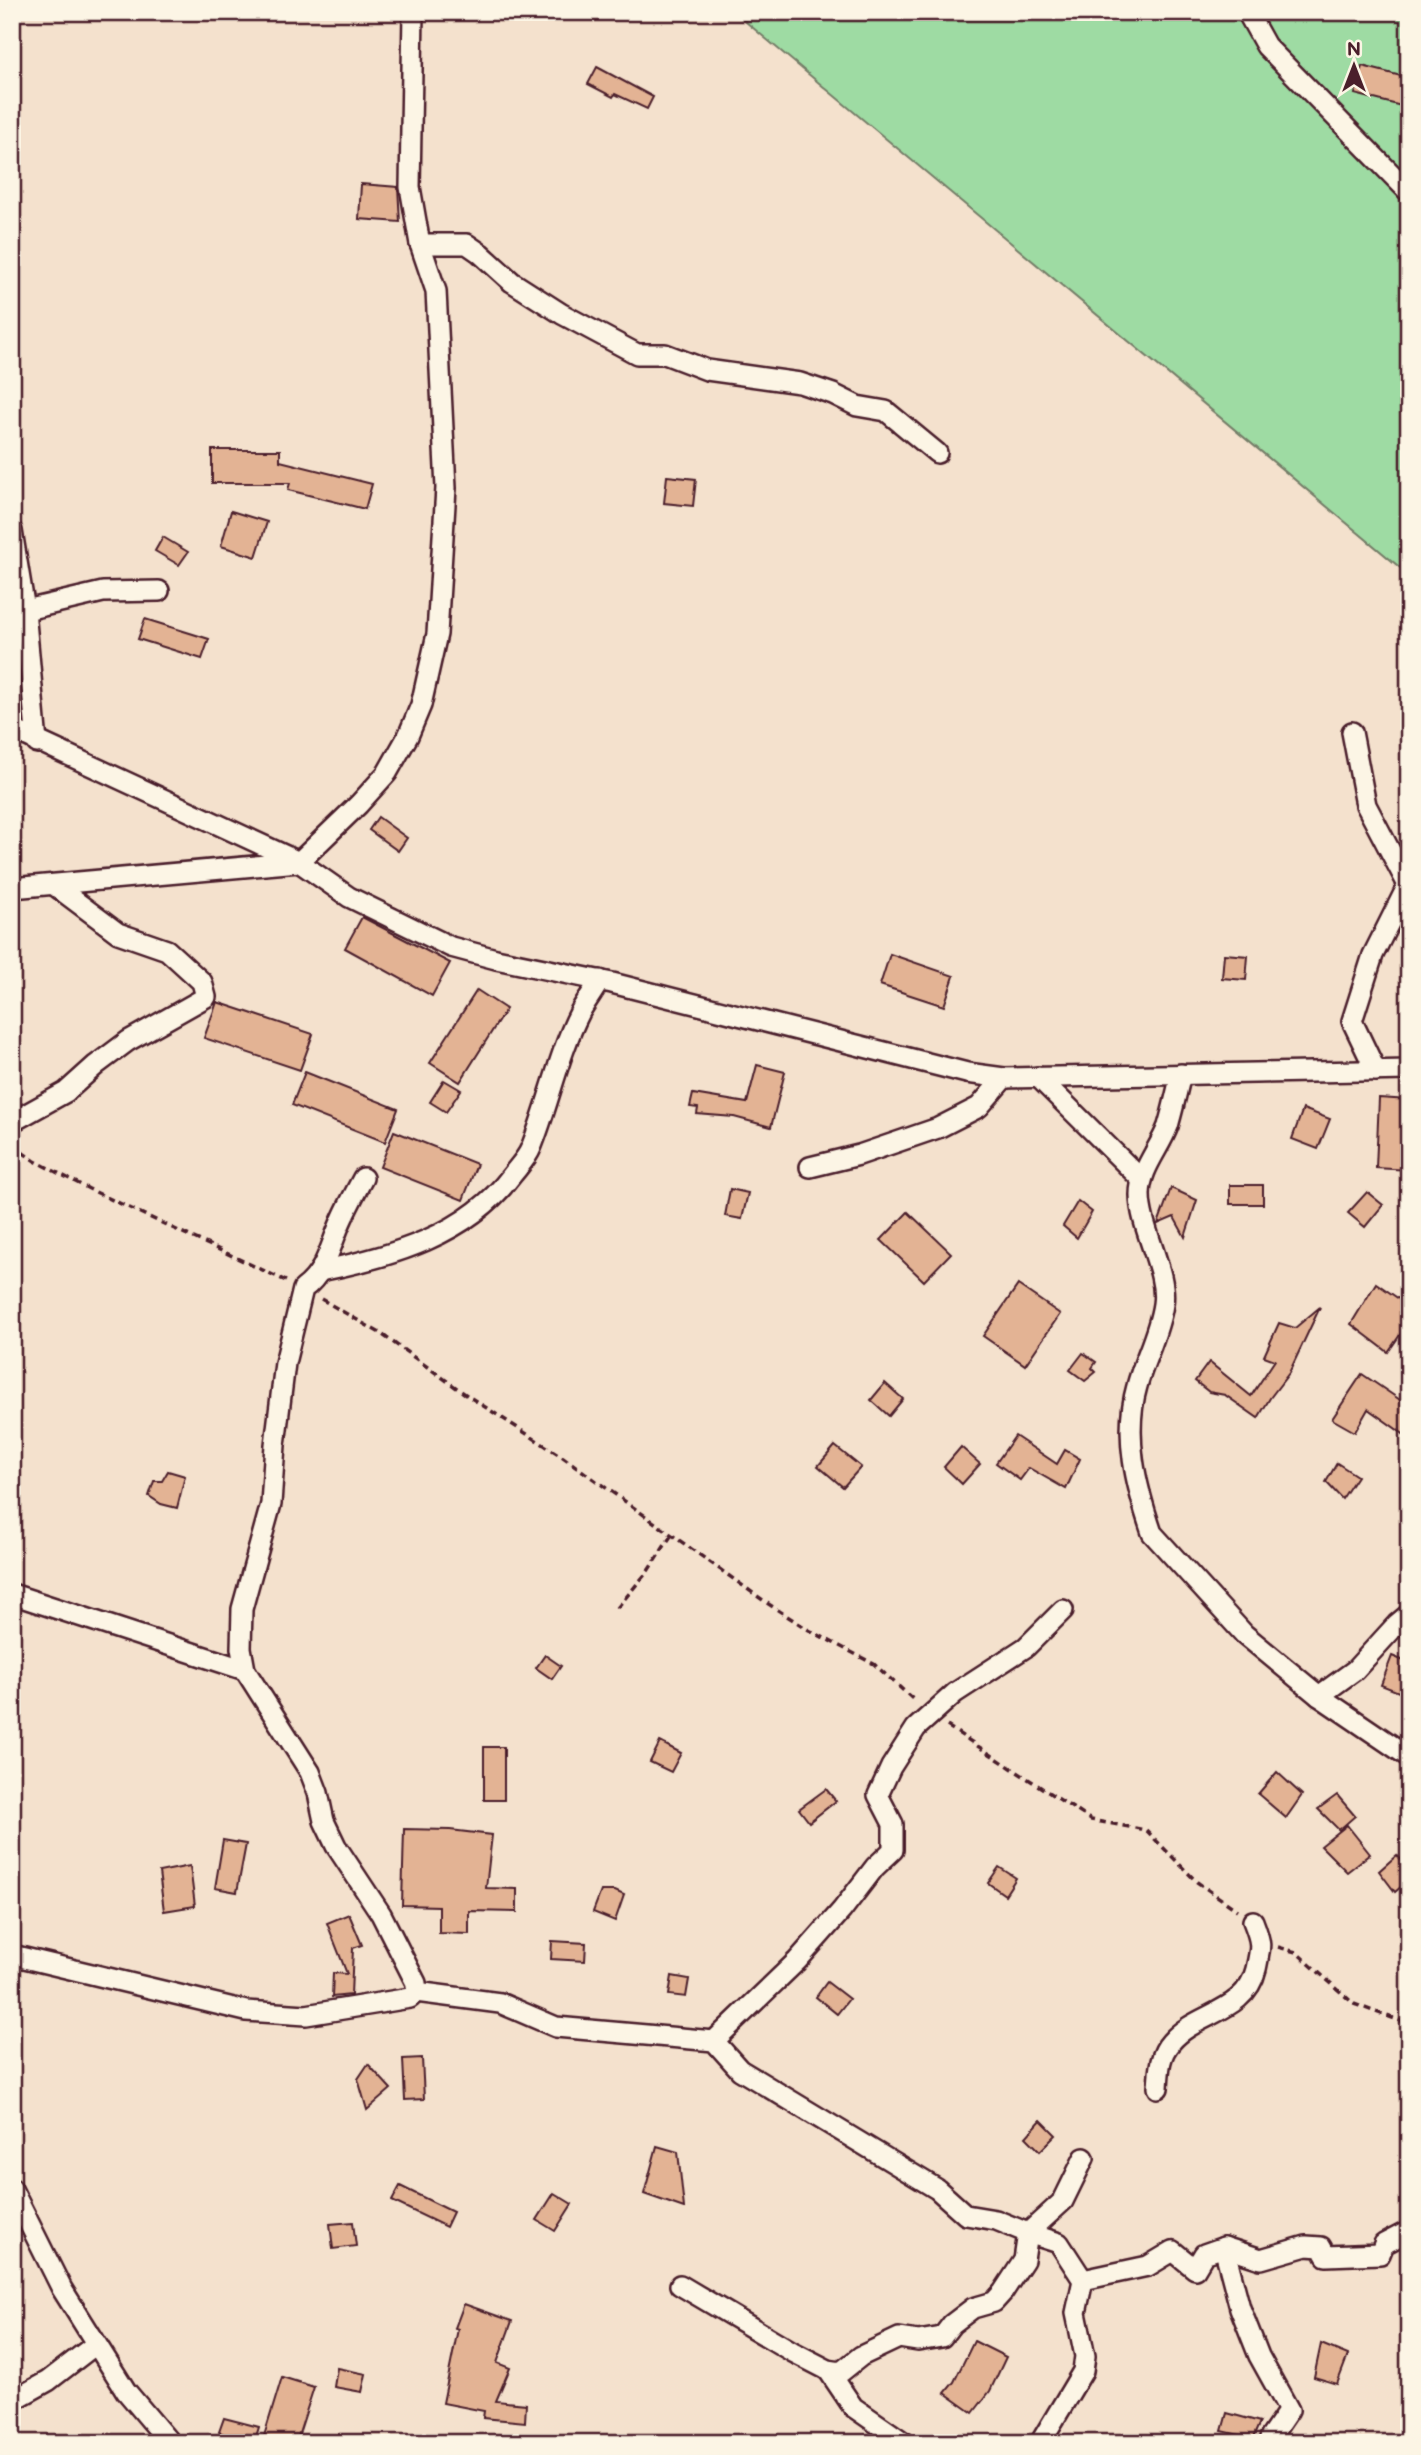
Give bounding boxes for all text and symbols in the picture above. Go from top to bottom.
north arrow [1320,32,1390,102]
text: N [1347,39,1361,62]

